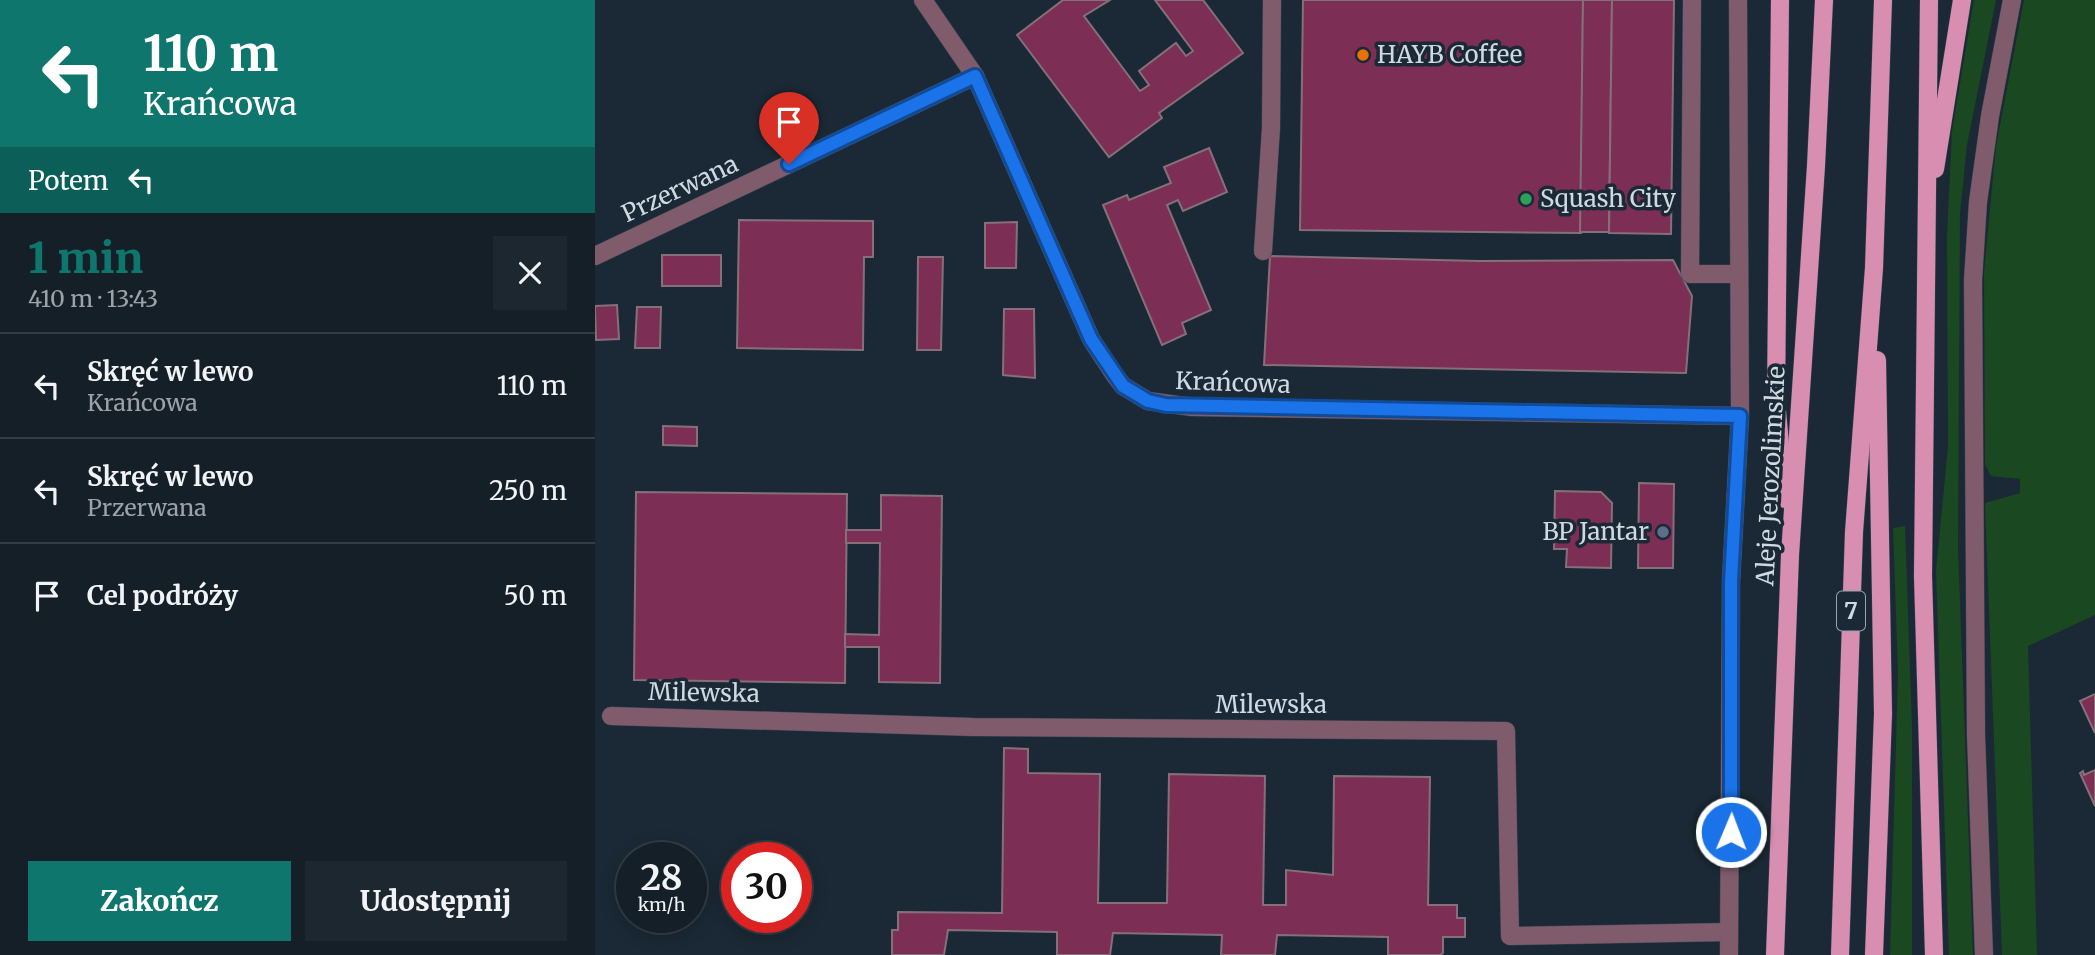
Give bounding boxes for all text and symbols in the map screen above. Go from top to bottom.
text: 110 m [143,23,278,84]
icon: left [28,28,119,119]
place label: HAYB Coffee [1377,39,1522,70]
marker: HAYB Coffee [1355,47,1371,63]
text: Krańcowa [143,84,297,124]
pin [759,92,819,164]
icon: arrive [770,103,808,141]
street label: Przerwana [617,148,743,229]
icon: left [122,161,160,199]
text: Potem [28,164,108,197]
place label: Squash City [1540,183,1676,214]
marker: Squash City [1518,191,1534,207]
text: 1 min [28,232,143,284]
button: close [493,236,567,310]
text: 410 m · 13:43 [28,284,158,313]
text: Skręć w lewo [87,355,254,388]
street label: Krańcowa [1175,365,1291,400]
street label: Aleje Jerozolimskie [1749,365,1792,588]
icon: left [28,367,66,405]
text: 110 m [497,369,567,402]
text: Krańcowa [87,388,198,417]
text: Skręć w lewo [87,460,254,493]
icon: left [28,472,66,510]
text: 250 m [489,474,567,507]
text: Przerwana [87,493,207,522]
place label: BP Jantar [1542,516,1649,547]
marker: BP Jantar [1655,524,1671,540]
icon: arrive [28,577,66,615]
text: Cel podróży [87,579,238,612]
text: 50 m [503,579,567,612]
road number: 7 [1837,592,1865,631]
street label: Milewska [648,676,760,709]
street label: Milewska [1215,689,1327,720]
position arrow [1694,795,1768,869]
speed limit sign: 30 [721,842,812,933]
text: 28 [640,856,683,900]
button: Zakończ [28,861,291,941]
button: Udostępnij [305,861,567,941]
text: km/h [638,893,685,916]

